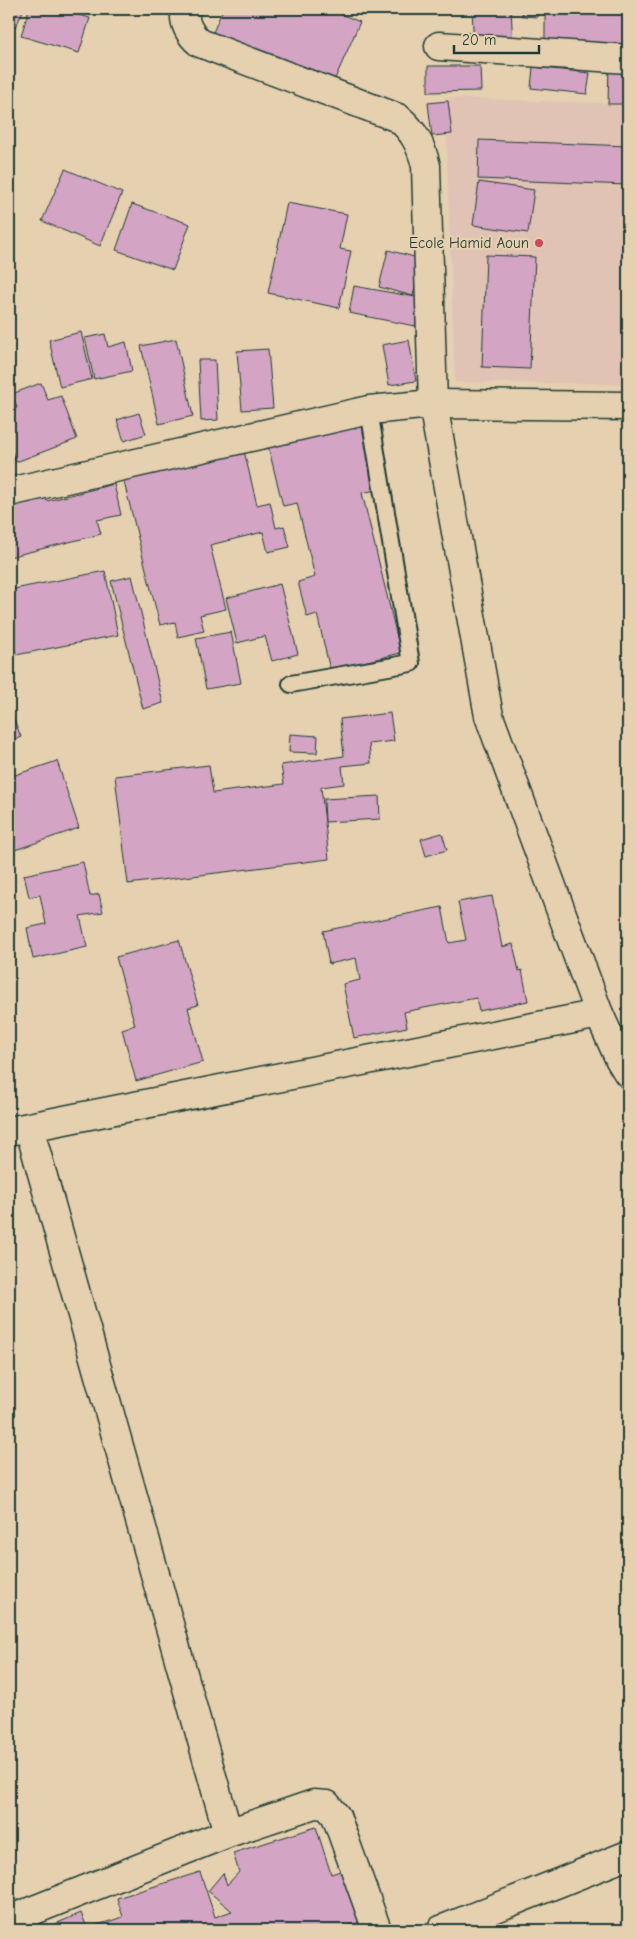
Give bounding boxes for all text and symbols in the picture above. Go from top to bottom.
scale bar [454,22,540,54]
text: 20 m [462,31,496,49]
place label: Ecole Hamid Aoun [409,234,529,252]
marker: Ecole Hamid Aoun [533,237,545,249]

